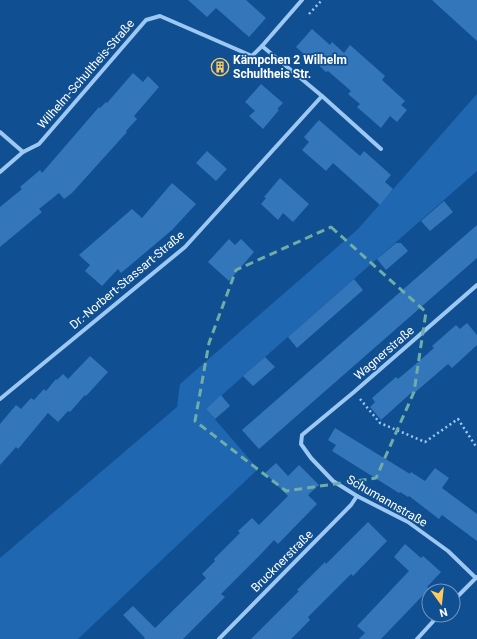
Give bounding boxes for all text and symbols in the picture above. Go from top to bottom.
street label: Wilhelm-Schultheis-Straße [35,17,137,131]
place label: Kämpchen 2 Wilhelm Schultheis Str. [233,53,347,81]
building icon: Kämpchen 2 Wilhelm Schultheis Str. [210,57,230,77]
street label: Dr.-Norbert-Stassart-Straße [67,228,187,332]
street label: Wagnerstraße [351,323,417,383]
street label: Schumannstraße [344,472,430,530]
street label: Brucknerstraße [248,527,316,595]
north arrow [421,583,461,623]
text: N [438,605,449,620]

